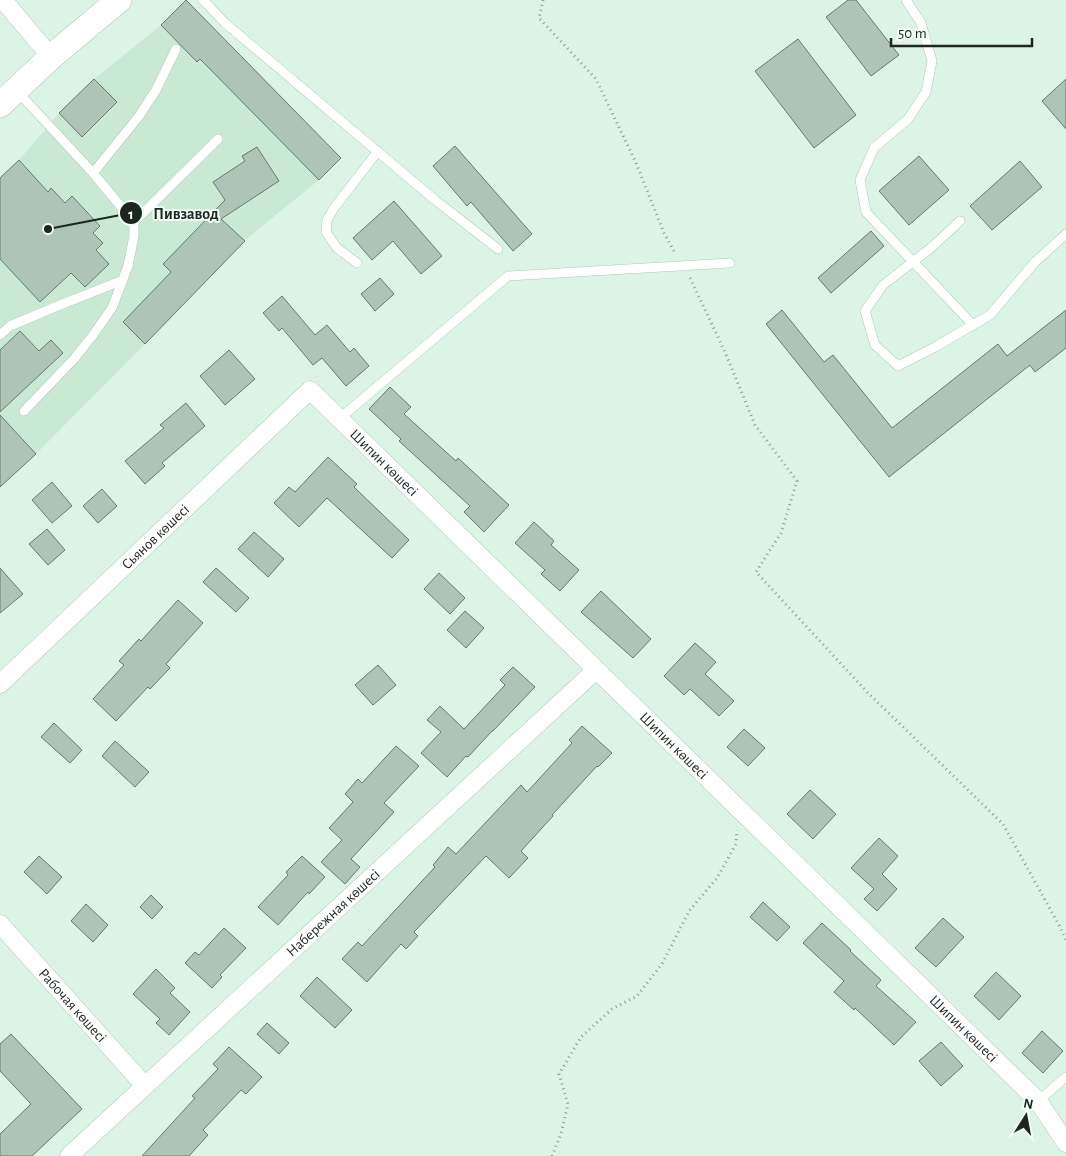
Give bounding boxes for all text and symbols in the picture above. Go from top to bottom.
scale bar [891,15,1032,47]
text: 50 m [898,26,927,41]
callout: Пивзавод [119,198,229,229]
text: Пивзавод [153,206,219,222]
text: 1 [128,207,134,222]
street label: Шипин көшесі [347,426,421,499]
street label: Сьянов көшесі [119,501,192,572]
street label: Шипин көшесі [637,709,711,782]
street label: Набережная көшесі [283,866,382,959]
street label: Рабочая көшесі [36,965,109,1045]
street label: Шипин көшесі [927,992,1001,1065]
north arrow [1001,1091,1051,1141]
text: N [1022,1096,1034,1112]

